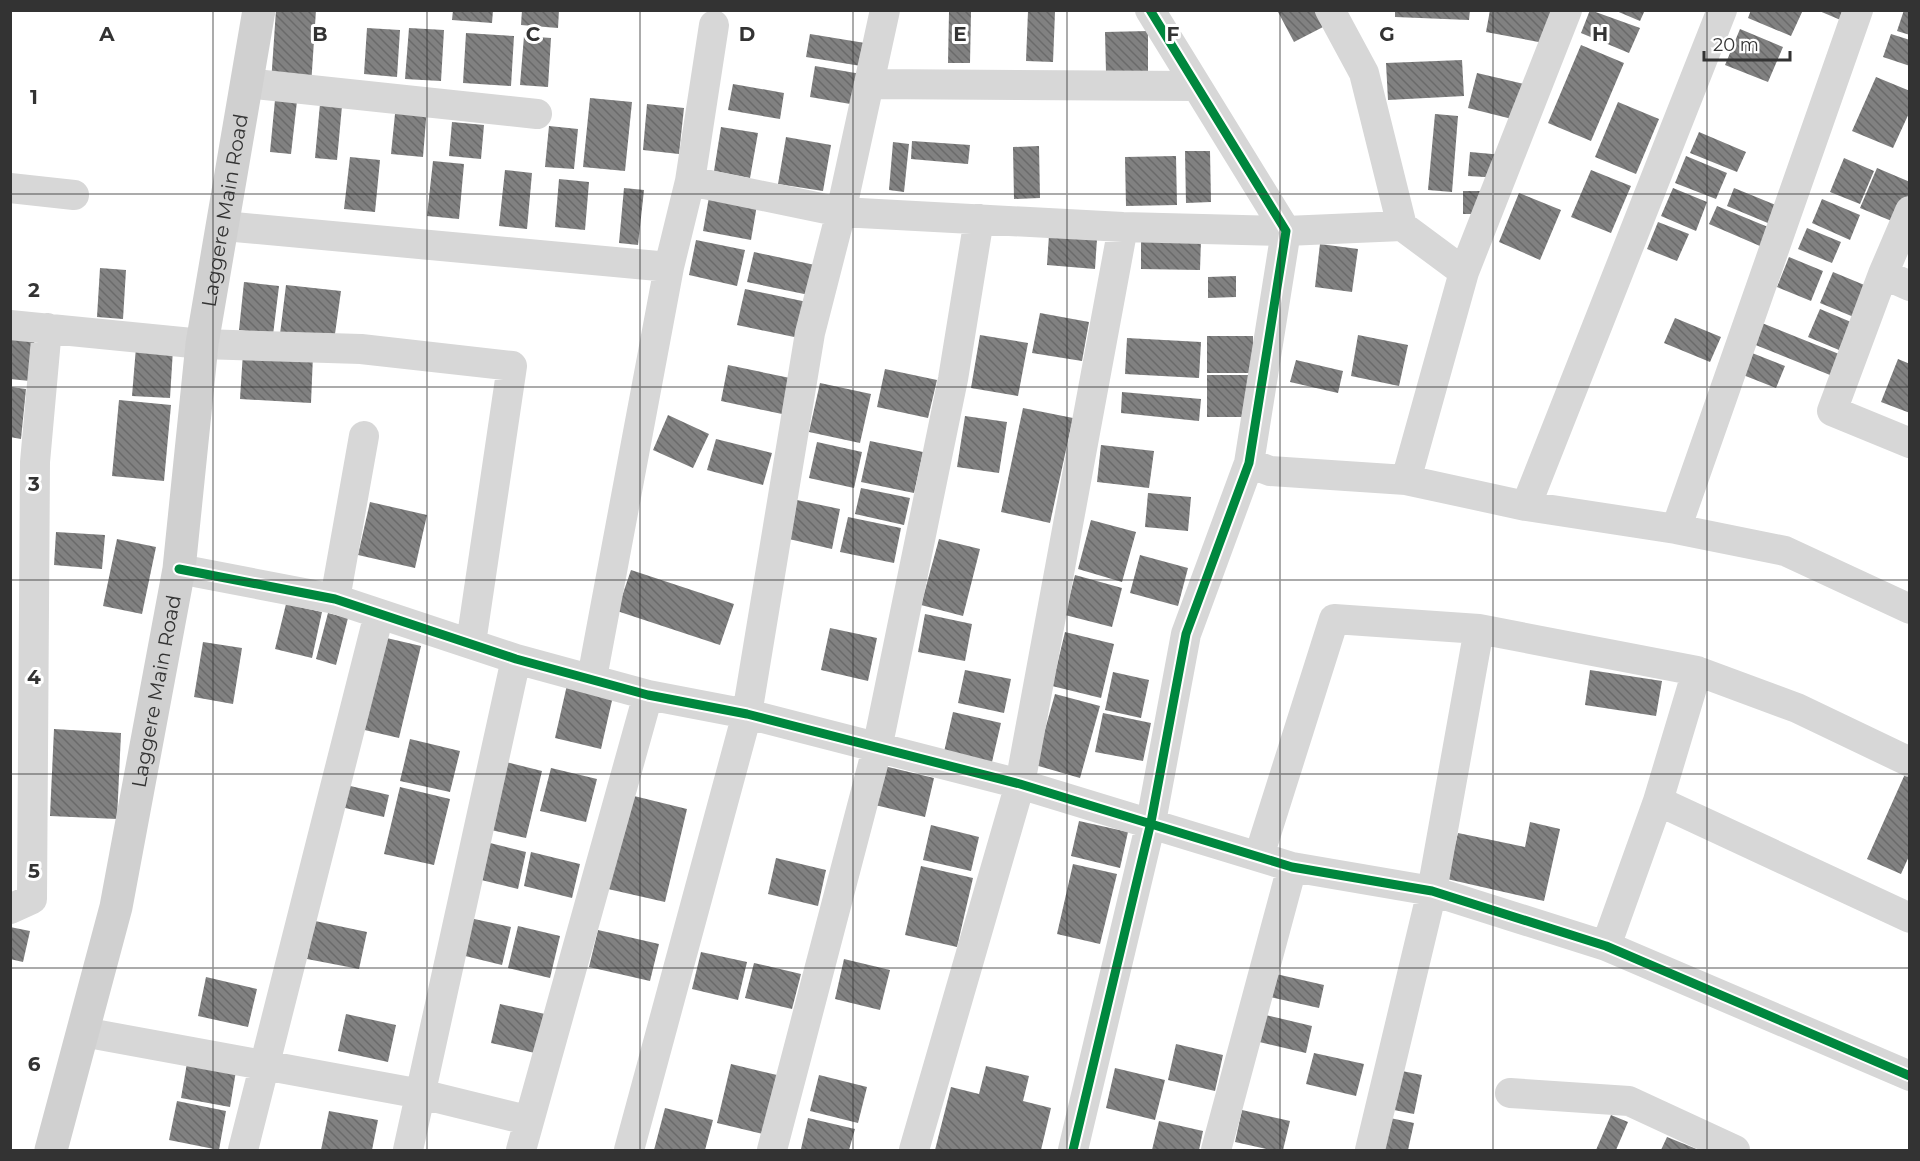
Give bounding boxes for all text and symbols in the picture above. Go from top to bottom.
text: A [98,22,115,46]
text: B [312,22,328,46]
text: C [526,22,541,46]
text: D [739,22,755,46]
text: E [953,22,967,46]
text: F [1167,22,1180,46]
text: G [1379,22,1395,46]
text: H [1592,22,1608,46]
scale bar [1704,24,1790,62]
text: 20 m [1713,34,1759,56]
text: 1 [30,85,38,109]
street label: Laggere Main Road [197,112,253,309]
text: 2 [28,278,40,302]
text: 3 [27,472,40,496]
street label: Laggere Main Road [126,593,186,790]
text: 4 [27,665,41,689]
text: 5 [28,859,40,883]
text: 6 [28,1052,41,1076]

